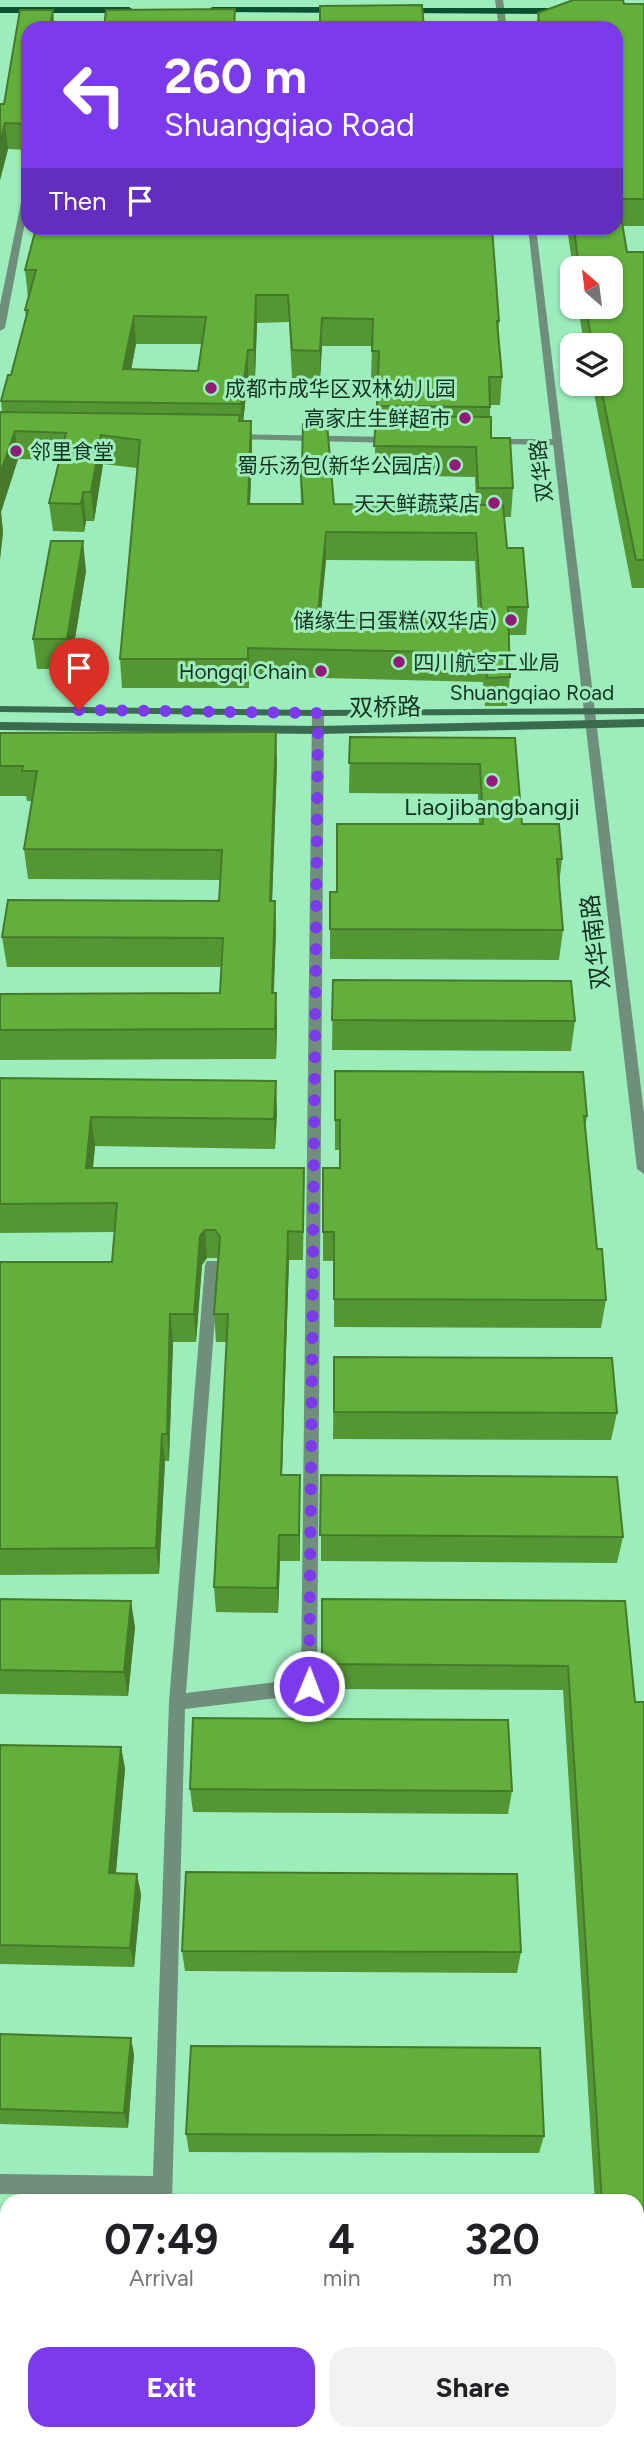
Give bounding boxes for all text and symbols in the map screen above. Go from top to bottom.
text: 260 m [164,46,307,105]
icon: left [49,49,140,140]
text: Shuangqiao Road [164,106,415,144]
icon: arrive [121,182,159,220]
text: Then [49,185,107,217]
north arrow [560,256,623,318]
map controls [560,256,623,396]
button: layers [560,333,623,396]
place label: 成都市成华区双林幼儿园 [225,376,456,401]
marker: 成都市成华区双林幼儿园 [203,380,219,396]
place label: 高家庄生鲜超市 [304,406,451,431]
marker: 高家庄生鲜超市 [457,410,473,426]
street label: 双华路 [525,438,557,504]
place label: 邻里食堂 [30,439,114,464]
marker: 邻里食堂 [8,443,24,459]
place label: 蜀乐汤包(新华公园店) [237,453,441,478]
marker: 蜀乐汤包(新华公园店) [447,457,463,473]
place label: 天天鲜蔬菜店 [354,491,480,516]
marker: 天天鲜蔬菜店 [486,495,502,511]
place label: 储缘生日蛋糕(双华店) [293,608,497,633]
marker: 储缘生日蛋糕(双华店) [503,612,519,628]
pin [49,638,109,710]
icon: arrive [60,649,98,687]
place label: 四川航空工业局 [413,650,560,675]
marker: 四川航空工业局 [391,654,407,670]
place label: Hongqi Chain [179,659,307,684]
marker: Hongqi Chain [313,663,329,679]
street label: Shuangqiao Road [450,680,614,705]
street label: 双桥路 [349,692,421,722]
marker: Liaojibangbangji [484,773,500,789]
place label: Liaojibangbangji [404,792,580,821]
street label: 双华南路 [575,893,615,991]
position arrow [272,1649,346,1723]
text: 07:49 [104,2214,218,2265]
text: 4 [328,2214,355,2265]
text: 320 [465,2214,540,2265]
text: Arrival [129,2264,194,2292]
text: min [323,2264,361,2292]
text: m [492,2264,512,2292]
button: Exit [28,2347,315,2427]
button: Share [329,2347,616,2427]

